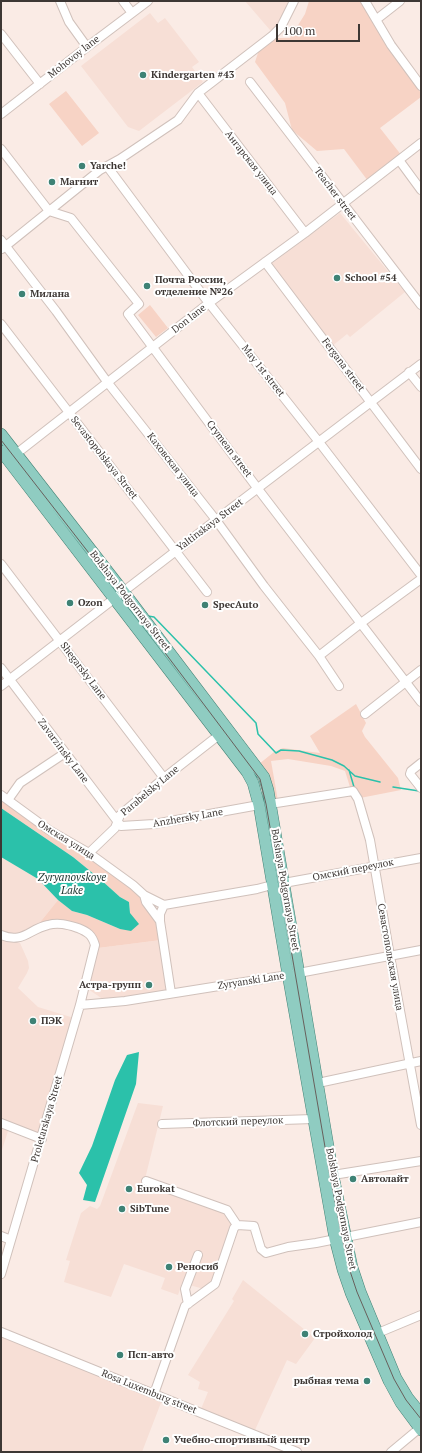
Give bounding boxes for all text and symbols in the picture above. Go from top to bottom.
scale bar [278,16,362,42]
text: 100 m [283,23,315,38]
street label: Mohovoy lane [46,33,102,81]
place label: Kindergarten #43 [151,69,234,81]
marker: Kindergarten #43 [138,70,148,80]
street label: Ангарская улица [222,128,280,198]
place label: Yarche! [90,160,126,172]
marker: Yarche! [77,161,87,171]
street label: Teacher street [311,165,359,223]
place label: Магнит [60,176,98,188]
marker: Магнит [47,177,57,187]
place label: School #54 [345,272,397,284]
marker: School #54 [332,273,342,283]
place label: Почта России, отделение №26 [155,274,233,298]
marker: Почта России, отделение №26 [142,281,152,291]
place label: Милана [30,288,70,300]
marker: Милана [17,289,27,299]
street label: Don lane [170,302,208,336]
street label: Fergana street [319,336,367,394]
street label: May 1st street [239,343,287,399]
street label: Sevastopolskaya Street [68,414,140,502]
street label: Crymean street [204,418,254,480]
street label: Каховская улица [144,431,202,499]
street label: Yaltinskaya Street [174,496,246,554]
street label: Bolshaya Podgornaya Street [87,548,173,654]
place label: Ozon [78,597,103,609]
marker: Ozon [65,598,75,608]
place label: SpecAuto [213,599,258,611]
marker: SpecAuto [200,600,210,610]
street label: Shegarsky Lane [57,640,109,702]
street label: Zavarzinsky Lane [35,716,91,786]
street label: Parabelsky Lane [119,763,181,819]
street label: Anzhersky Lane [152,806,224,830]
street label: Омская улица [35,818,97,862]
street label: Bolshaya Podgornaya Street [268,828,302,952]
street label: Омский переулок [311,856,395,884]
water label: Zyryanovskoye Lake [38,871,106,897]
street label: Севастопольская улица [375,902,405,1012]
street label: Zyryanski Lane [217,970,285,992]
place label: Астра-групп [79,979,141,991]
marker: Астра-групп [144,980,154,990]
place label: ПЭК [41,1015,62,1027]
marker: ПЭК [28,1016,38,1026]
street label: Proletarskaya Street [29,1074,65,1164]
street label: Флотский переулок [192,1114,284,1130]
street label: Bolshaya Podgornaya Street [323,1147,359,1271]
place label: Автолайт [361,1173,409,1185]
marker: Автолайт [348,1174,358,1184]
place label: Eurokat [137,1183,175,1195]
marker: Eurokat [124,1184,134,1194]
place label: SibTune [130,1203,169,1215]
marker: SibTune [117,1204,127,1214]
place label: Реносиб [177,1261,218,1273]
marker: Реносиб [164,1262,174,1272]
place label: Стройхолод [313,1328,372,1340]
marker: Стройхолод [300,1329,310,1339]
place label: Псп-авто [128,1349,174,1361]
marker: Псп-авто [115,1350,125,1360]
street label: Rosa Luxemburg street [100,1367,198,1417]
place label: рыбная тема [294,1375,359,1387]
marker: рыбная тема [362,1376,372,1386]
place label: Учебно-спортивный центр [174,1434,310,1446]
marker: Учебно-спортивный центр [161,1435,171,1445]

